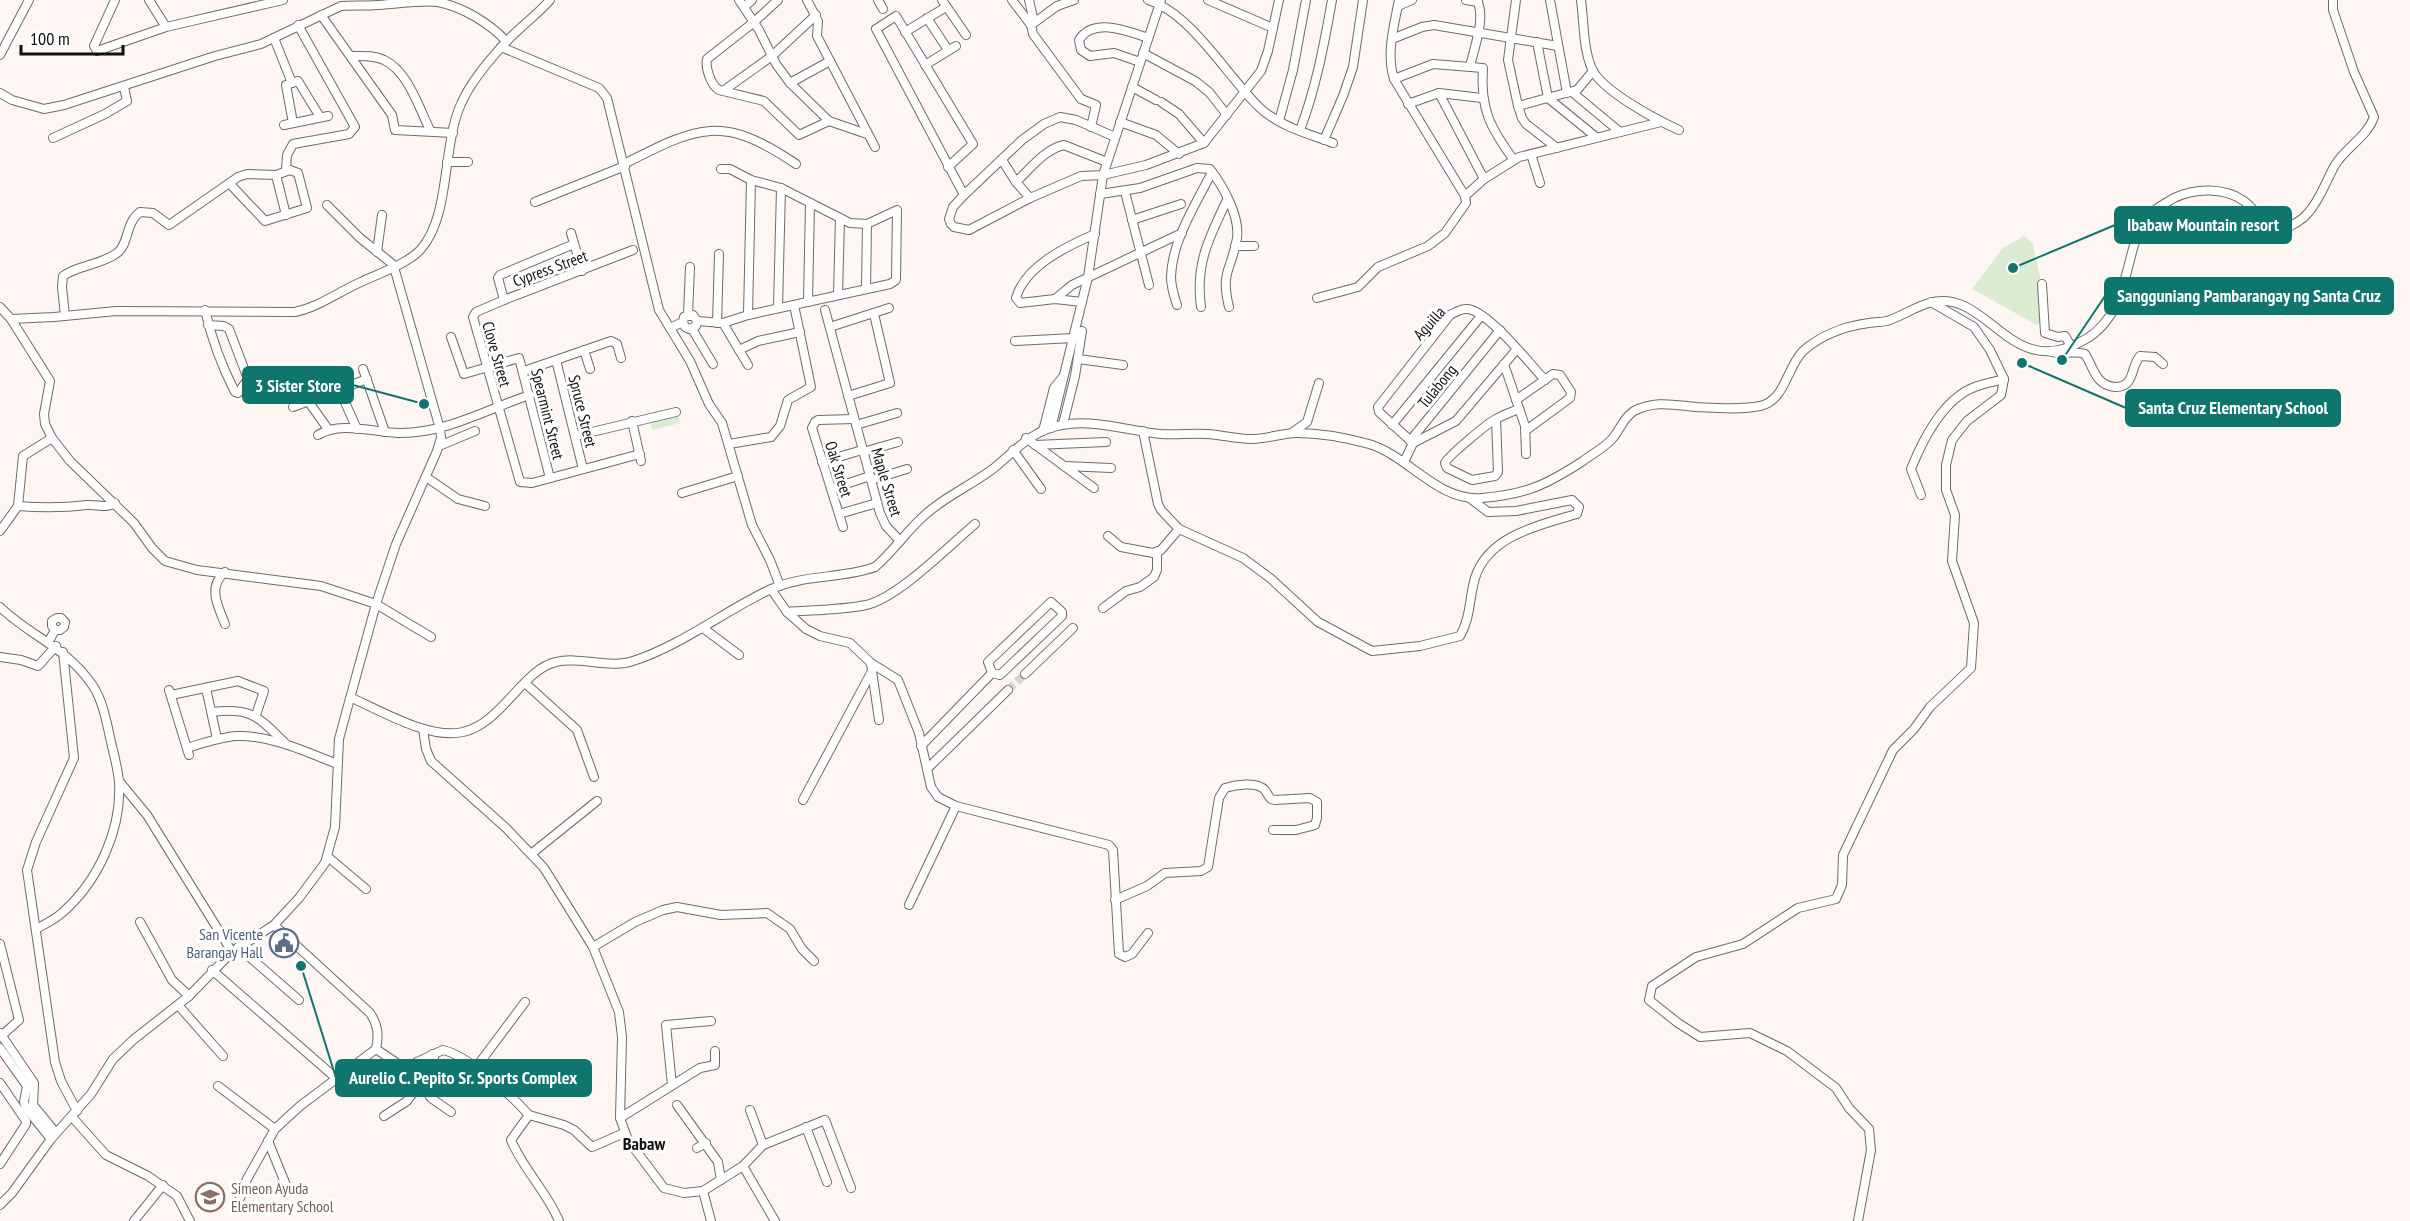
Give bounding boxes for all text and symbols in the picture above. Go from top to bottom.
scale bar [21,18,123,56]
text: 100 m [30,27,70,50]
callout: Ibabaw Mountain resort [2115,207,2291,243]
text: Ibabaw Mountain resort [2127,213,2280,236]
street label: Cypress Street [510,245,591,291]
callout: Sangguniang Pambarangay ng Santa Cruz [2105,278,2393,314]
text: Sangguniang Pambarangay ng Santa Cruz [2117,284,2381,307]
street label: Aguilla [1409,302,1449,344]
street label: Clove Street [478,319,516,390]
street label: Tulabong [1413,360,1461,412]
street label: Spearmint Street [527,366,569,462]
callout: 3 Sister Store [243,367,353,403]
street label: Spruce Street [564,373,602,450]
text: 3 Sister Store [255,374,342,397]
callout: Santa Cruz Elementary School [2126,390,2340,426]
text: Santa Cruz Elementary School [2138,396,2328,419]
street label: Oak Street [821,439,857,500]
street label: Maple Street [867,445,907,519]
place label: San Vicente Barangay Hall [187,924,263,962]
public building icon: San Vicente Barangay Hall [268,927,300,959]
callout: Aurelio C. Pepito Sr. Sports Complex [336,1060,591,1096]
text: Aurelio C. Pepito Sr. Sports Complex [348,1066,577,1089]
district label: Babaw [623,1132,665,1155]
place label: Simeon Ayuda Elementary School [231,1178,334,1216]
school or university icon: Simeon Ayuda Elementary School [194,1181,226,1213]

